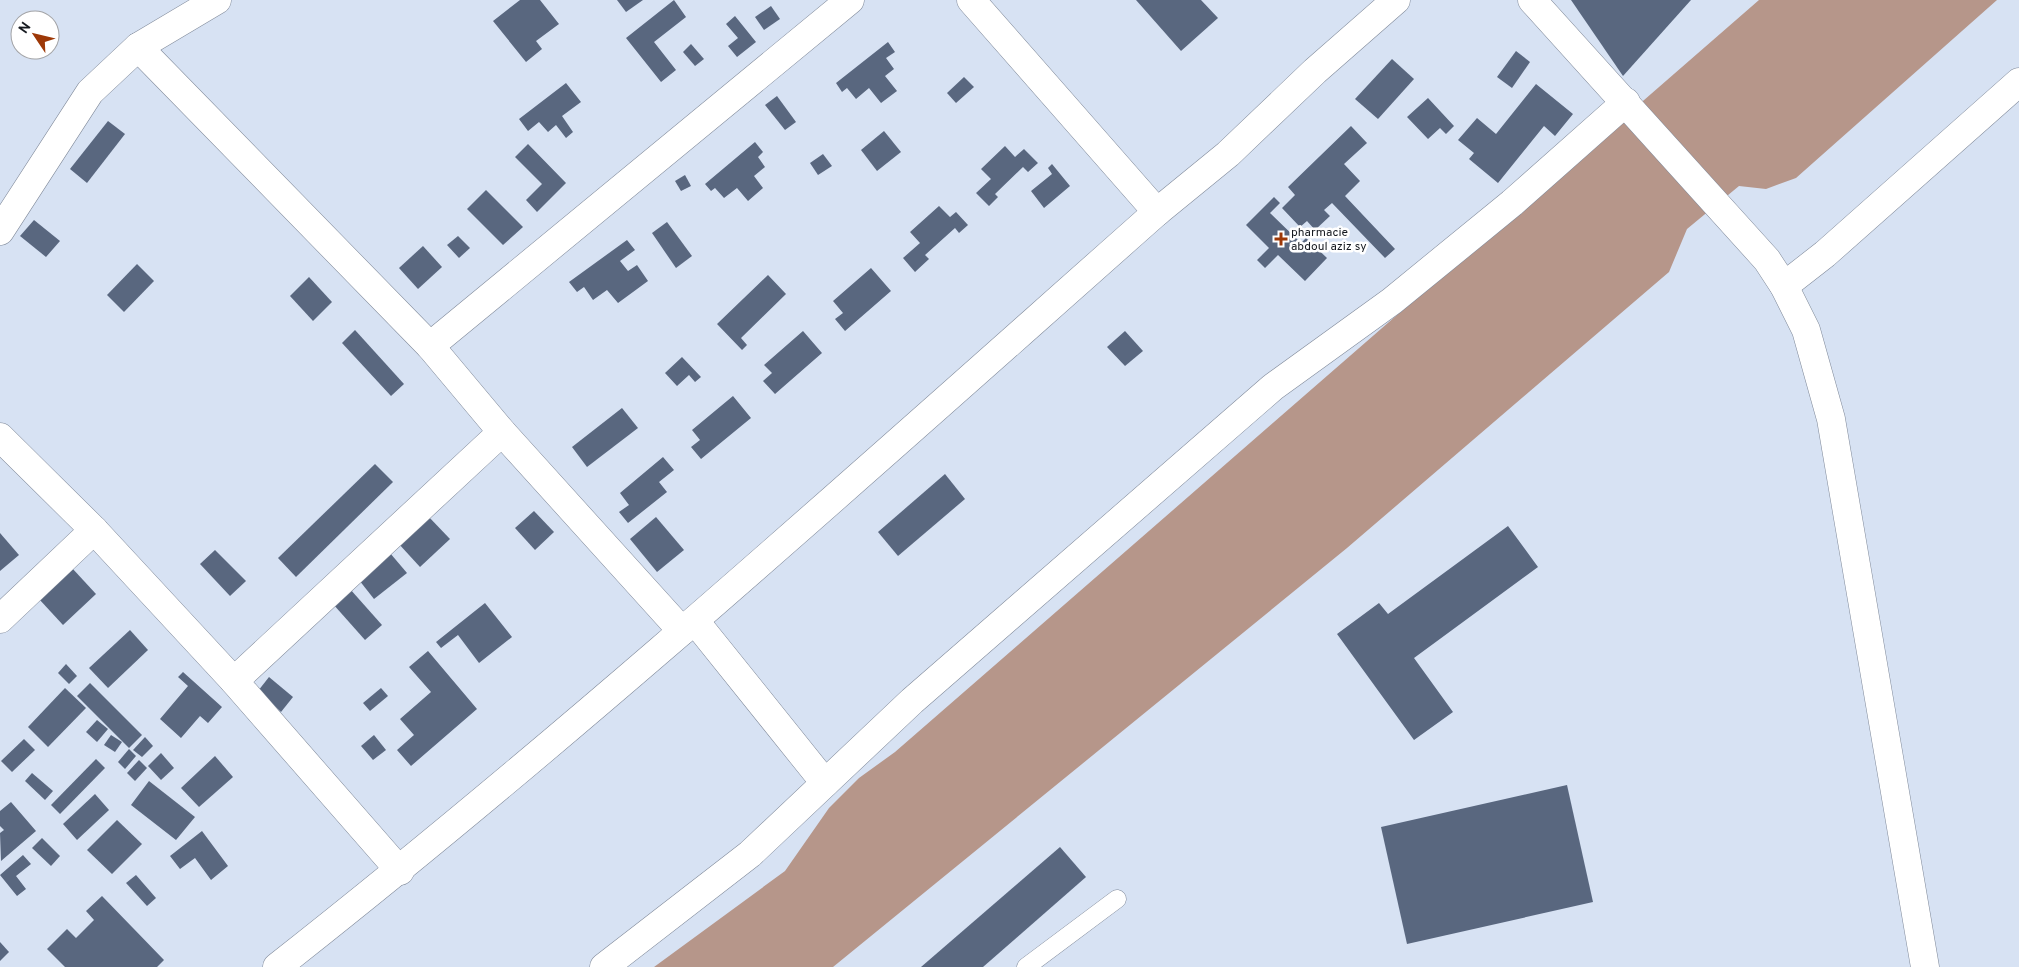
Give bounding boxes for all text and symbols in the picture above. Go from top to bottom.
north arrow [10,10,60,60]
text: N [16,19,35,37]
place label: pharmacie abdoul aziz sy [1291,225,1366,255]
marker: pharmacie abdoul aziz sy [1275,233,1287,245]

